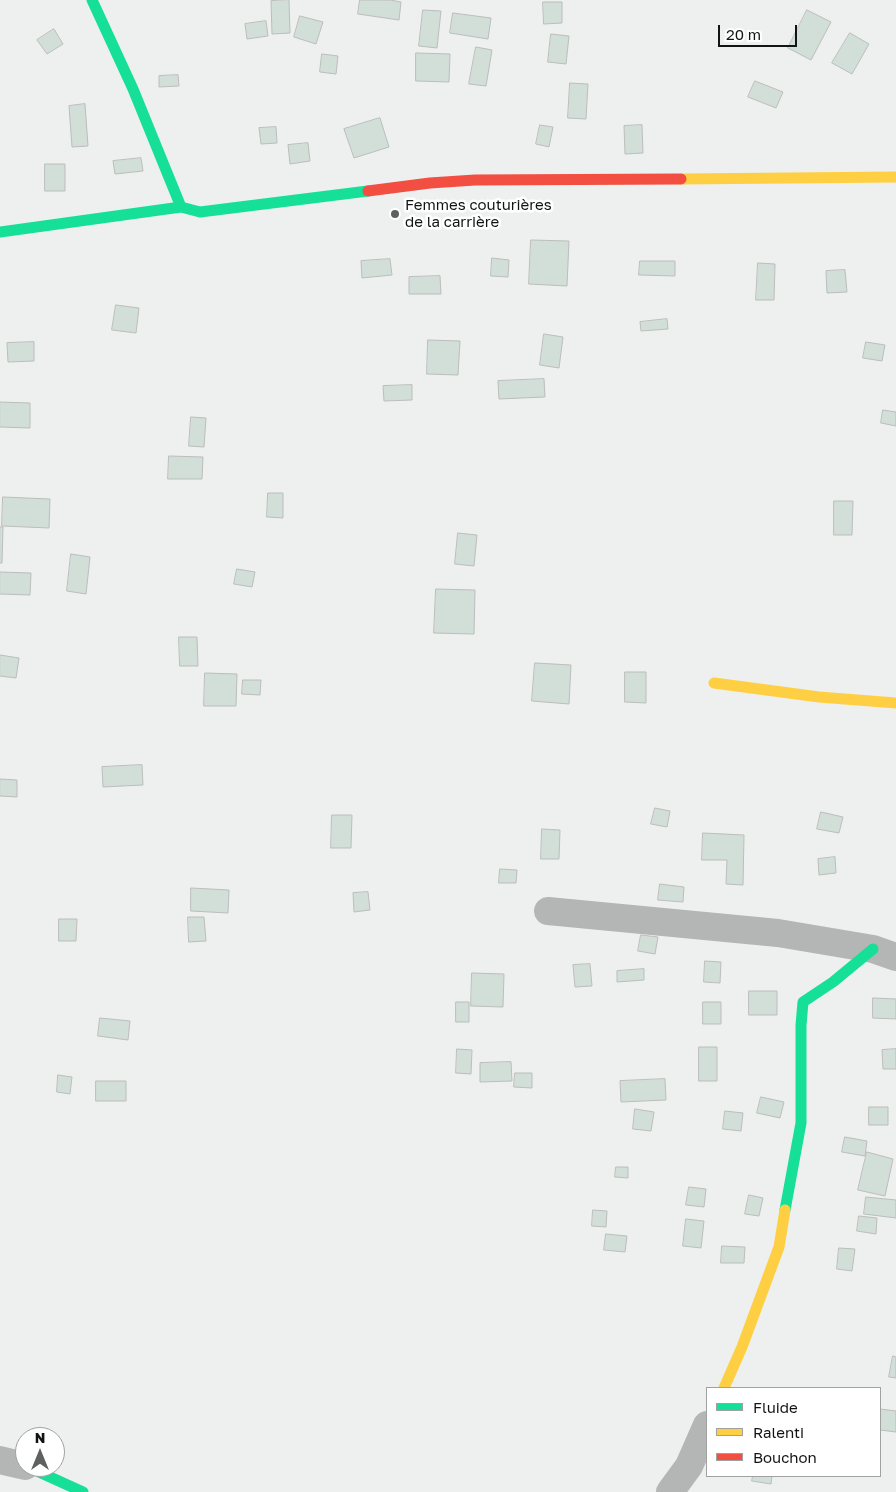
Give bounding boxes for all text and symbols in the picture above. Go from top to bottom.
scale bar [721,15,800,47]
text: 20 m [726,25,761,43]
place label: Femmes couturières de la carrière [405,196,552,231]
marker: Femmes couturières de la carrière [389,208,401,220]
legend [706,1387,881,1477]
text: Fluide [753,1398,798,1416]
text: Ralenti [753,1423,804,1441]
north arrow [15,1427,65,1477]
text: N [35,1429,45,1446]
text: Bouchon [753,1448,817,1466]

